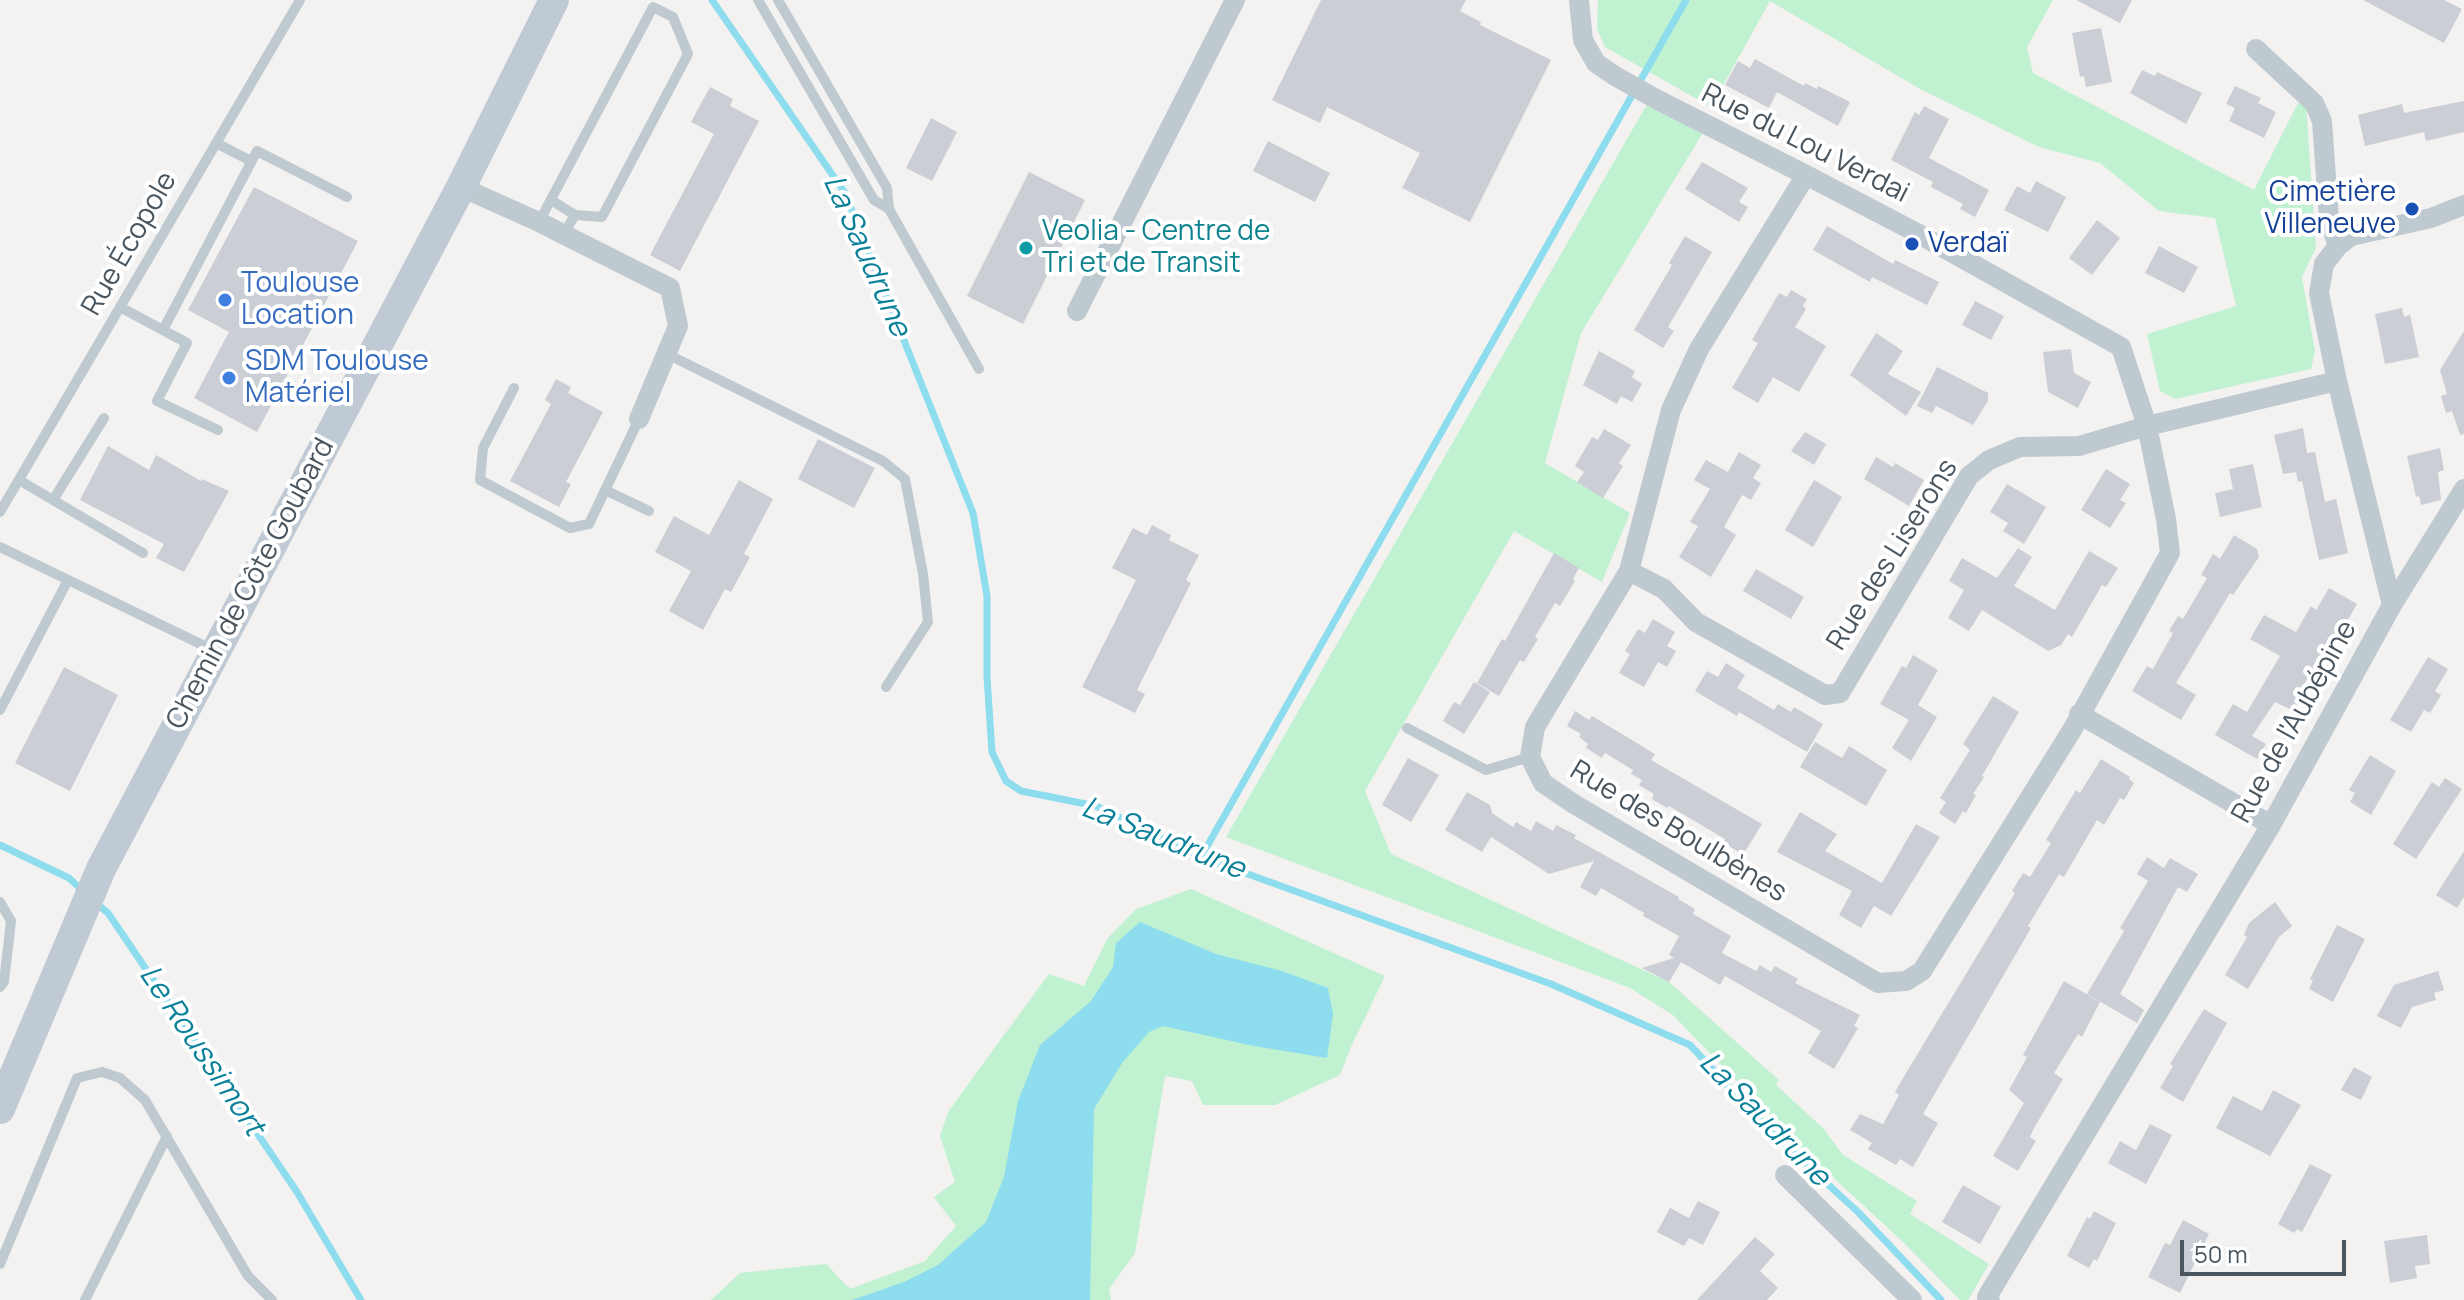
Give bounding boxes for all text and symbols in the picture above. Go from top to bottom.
street label: Rue du Lou Verdai [1696,77,1914,211]
street label: Rue Écopole [75,166,185,322]
water label: La Saudrune [814,170,918,342]
place label: Cimetière Villeneuve [2265,176,2396,242]
marker: Cimetière Villeneuve [2403,200,2421,218]
place label: Veolia - Centre de Tri et de Transit [1042,215,1270,281]
place label: Verdaï [1928,227,2008,261]
marker: Verdaï [1903,235,1921,253]
marker: Veolia - Centre de Tri et de Transit [1017,239,1035,257]
place label: Toulouse Location [241,267,359,333]
marker: Toulouse Location [216,291,234,309]
place label: SDM Toulouse Matériel [245,345,429,411]
marker: SDM Toulouse Matériel [220,369,238,387]
street label: Chemin de Côte Goubard [160,433,342,735]
street label: Rue des Liserons [1821,453,1965,657]
street label: Rue de l'Aubépine [2226,615,2364,829]
street label: Rue des Boulbènes [1564,754,1792,910]
water label: La Saudrune [1076,790,1250,888]
water label: Le Roussimort [131,959,271,1143]
water label: La Saudrune [1691,1045,1837,1195]
scale bar [2184,1224,2350,1274]
text: 50 m [2194,1237,2248,1270]

